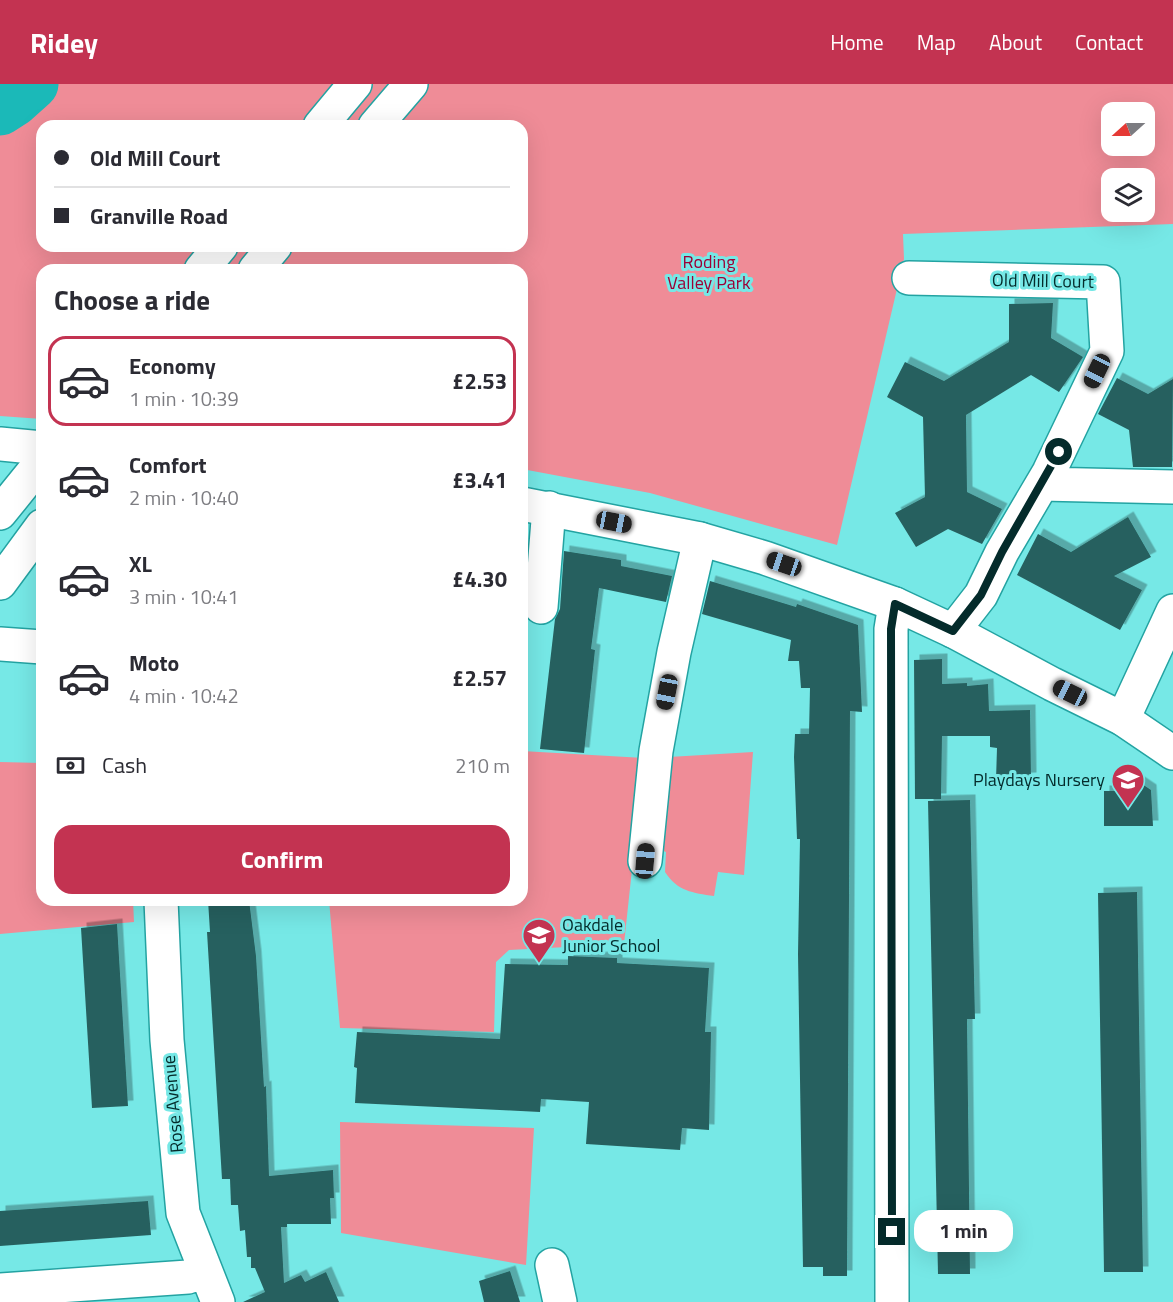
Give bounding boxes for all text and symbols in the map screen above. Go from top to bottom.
text: Ridey [30,21,98,64]
text: Home [830,26,884,58]
text: Map [917,26,956,58]
text: About [989,26,1042,58]
text: Contact [1075,26,1143,58]
north arrow [1101,102,1155,156]
map controls [1101,102,1155,222]
text: Old Mill Court [90,141,220,175]
button: layers [1101,168,1155,222]
text: Granville Road [90,199,228,233]
park label: Roding Valley Park [667,248,751,296]
street label: Old Mill Court [992,266,1095,295]
text: Choose a ride [54,279,210,320]
text: Economy [129,349,216,383]
car [1081,351,1113,391]
icon: car [57,354,111,408]
text: £2.53 [452,364,507,398]
text: 1 min · 10:39 [129,383,239,414]
route start [1045,438,1072,465]
text: Comfort [129,448,207,482]
icon: car [57,453,111,507]
text: £3.41 [452,463,507,497]
text: 2 min · 10:40 [129,482,239,513]
car [595,510,633,534]
text: XL [129,547,152,581]
car [764,550,804,578]
icon: car [57,552,111,606]
text: £4.30 [452,562,507,596]
text: 3 min · 10:41 [129,581,239,612]
text: Moto [129,646,179,680]
icon: car [57,651,111,705]
text: £2.57 [452,661,507,695]
car [655,673,679,711]
car [1050,677,1090,709]
text: 4 min · 10:42 [129,680,239,711]
text: Cash [102,748,147,782]
icon: cash [54,749,87,782]
text: 210 m [455,750,510,781]
school or university icon: Playdays Nursery [1110,762,1146,809]
place label: Playdays Nursery [973,766,1105,793]
button: Confirm [54,825,510,894]
car [634,842,656,880]
place label: Oakdale Junior School [562,911,661,959]
school or university icon: Oakdale Junior School [521,917,557,964]
street label: Rose Avenue [155,1054,190,1154]
callout: 1 min [913,1211,1012,1253]
text: 1 min [939,1215,988,1246]
route end [878,1218,905,1245]

